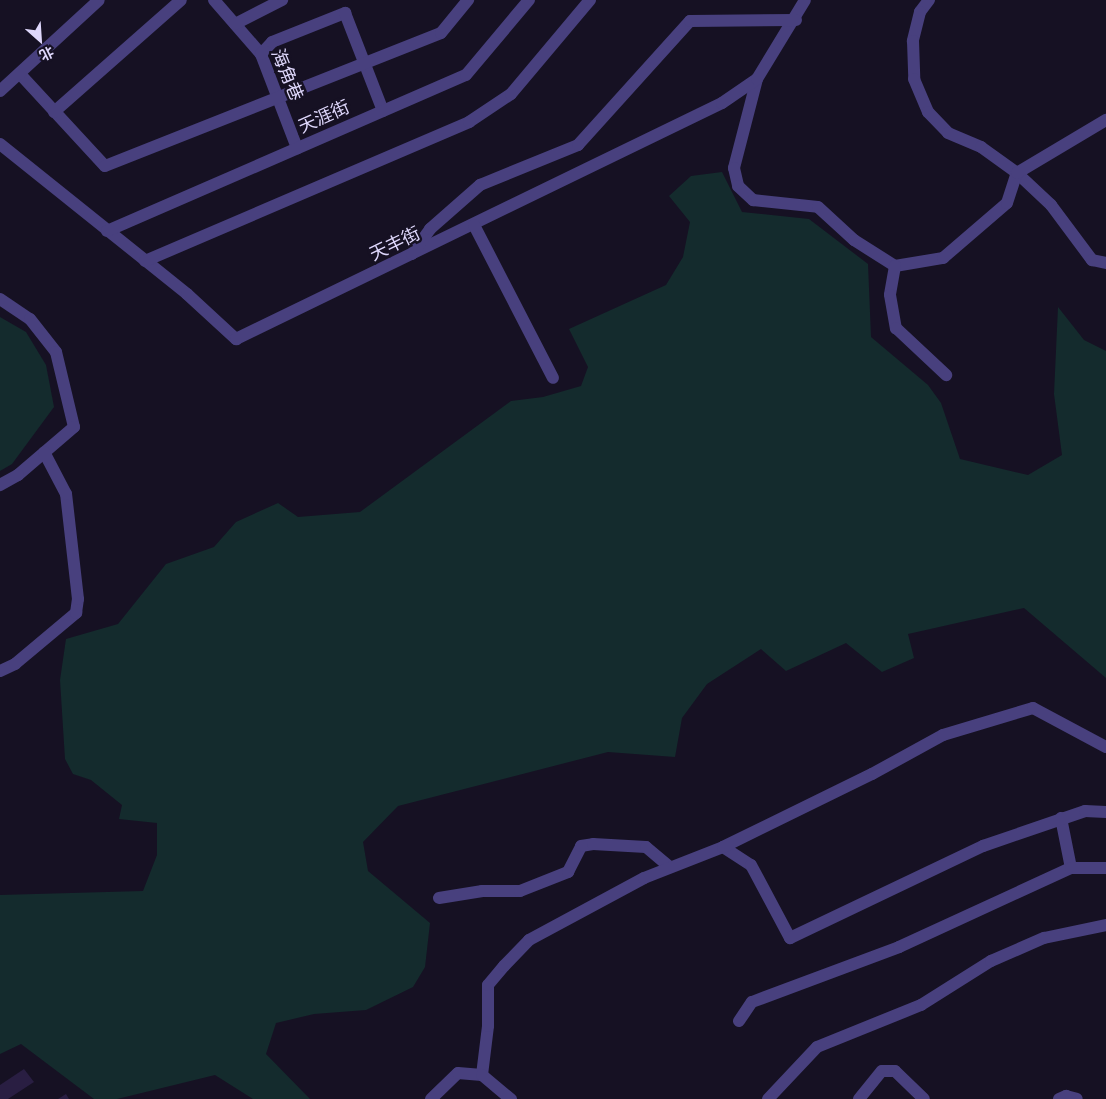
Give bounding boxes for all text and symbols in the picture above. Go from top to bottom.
north arrow [15,15,65,65]
text: 北 [36,41,57,66]
street label: 海角巷 [267,46,307,104]
street label: 天涯街 [295,96,353,138]
street label: 天丰街 [366,222,424,266]

